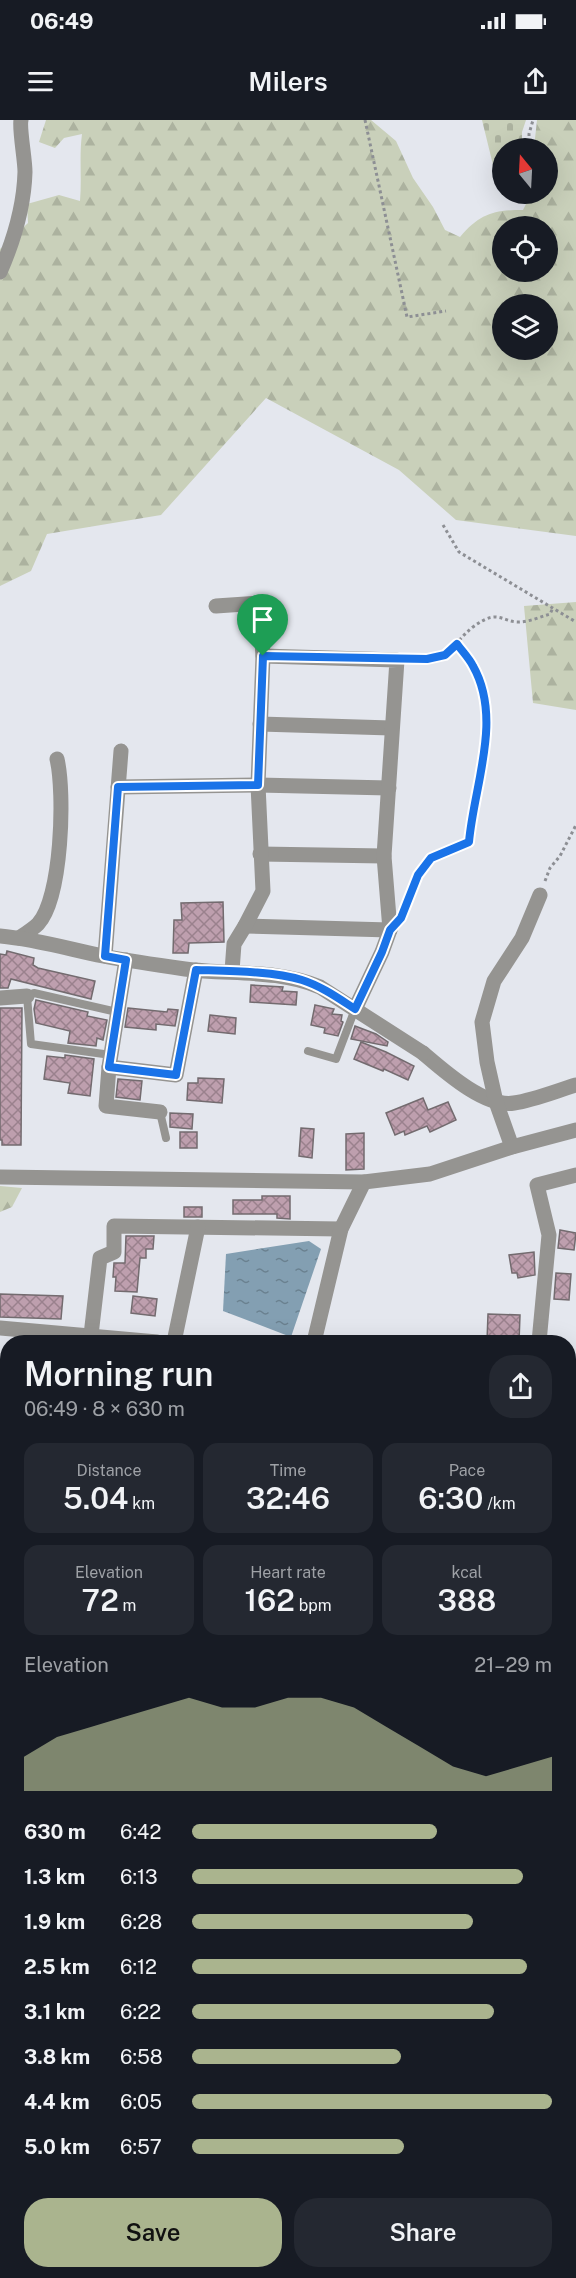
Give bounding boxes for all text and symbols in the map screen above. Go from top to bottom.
text: 06:49 [30,8,93,34]
icon: menu [24,65,57,98]
text: Milers [248,65,328,97]
icon: share [519,65,552,98]
north arrow [492,138,558,204]
map controls [492,138,558,360]
button: locate [492,216,558,282]
button: layers [492,294,558,360]
pin [237,594,288,656]
icon: arrive [246,603,279,636]
text: Morning run [24,1355,213,1393]
button: share [489,1355,552,1418]
text: 06:49 · 8 × 630 m [24,1397,185,1421]
text: Distance [77,1461,141,1480]
text: Time [270,1461,306,1480]
text: Pace [449,1461,485,1480]
text: 5.04 [63,1480,128,1516]
text: 32:46 [246,1480,330,1516]
text: 6:30 [418,1480,483,1516]
text: km [128,1494,155,1513]
text: /km [483,1494,516,1513]
text: Elevation [75,1563,143,1582]
text: Heart rate [250,1563,326,1582]
text: kcal [452,1563,482,1582]
text: 72 [82,1582,119,1618]
text: 162 [244,1582,295,1618]
text: 388 [438,1582,496,1618]
text: m [119,1596,136,1615]
text: bpm [295,1596,332,1615]
text: Elevation [24,1653,109,1677]
text: 21–29 m [474,1653,552,1677]
text: 630 m [24,1820,86,1844]
text: 6:42 [120,1820,161,1844]
text: 1.3 km [24,1865,85,1889]
text: 6:13 [120,1865,158,1889]
text: 1.9 km [24,1910,85,1934]
text: 6:28 [120,1910,162,1934]
text: 2.5 km [24,1955,90,1979]
text: 6:12 [120,1955,157,1979]
text: 3.1 km [24,2000,85,2024]
text: 6:22 [120,2000,161,2024]
text: 3.8 km [24,2045,90,2069]
text: 6:58 [120,2045,163,2069]
text: 4.4 km [24,2090,90,2114]
text: 6:05 [120,2090,162,2114]
text: 5.0 km [24,2135,90,2159]
text: 6:57 [120,2135,162,2159]
button: Save [24,2198,282,2267]
button: Share [294,2198,552,2267]

